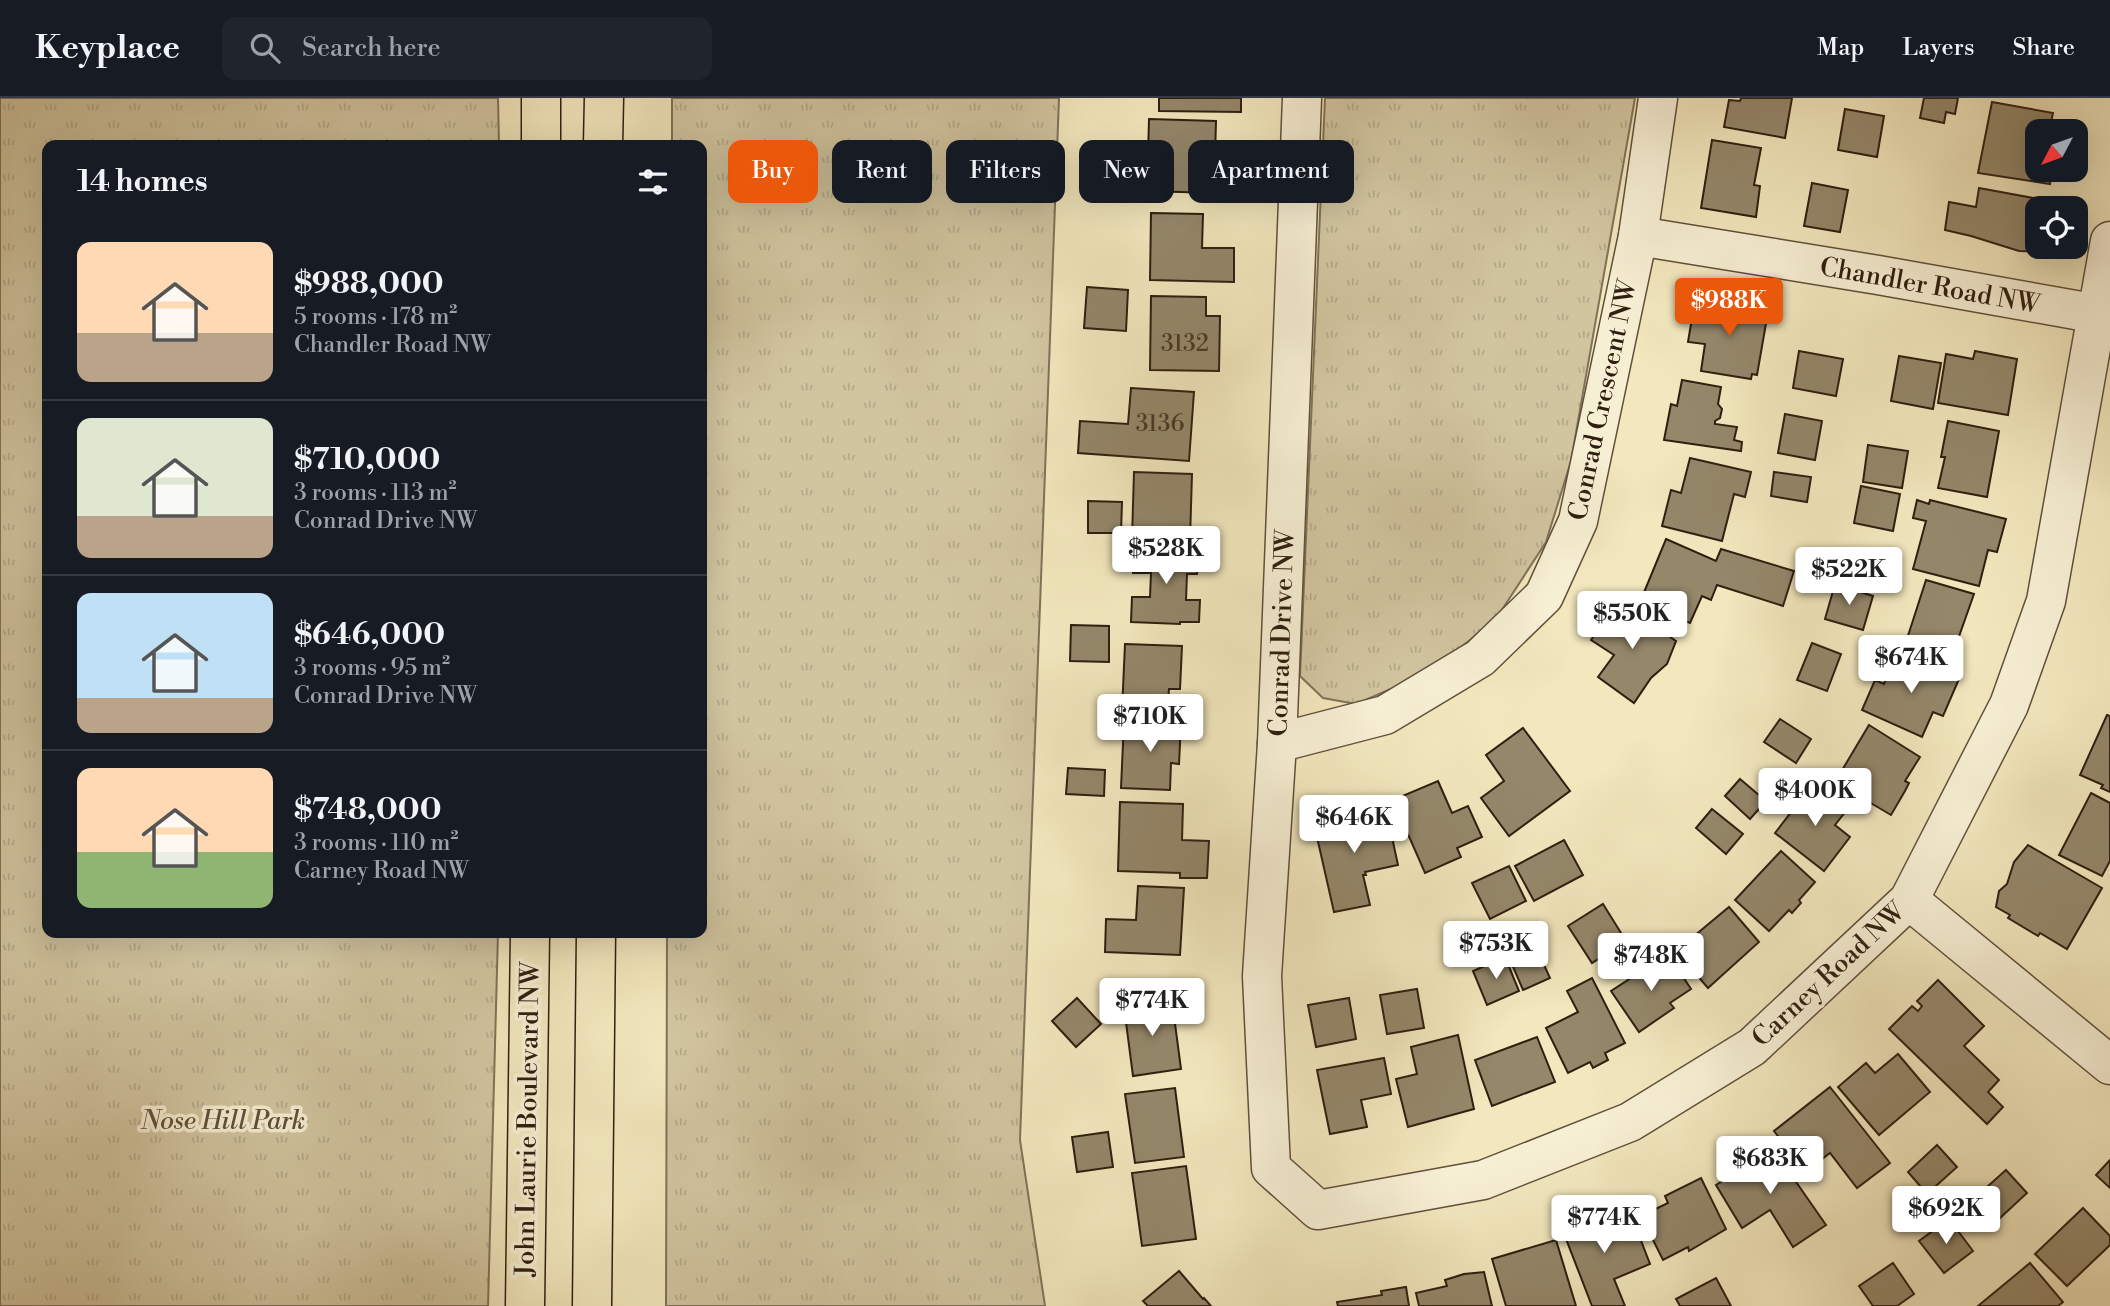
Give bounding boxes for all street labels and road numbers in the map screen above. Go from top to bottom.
street label: Chandler Road NW [1817,251,2044,321]
street label: Conrad Crescent NW [1562,276,1644,523]
street label: Conrad Drive NW [1262,528,1302,737]
street label: Carney Road NW [1745,895,1913,1054]
street label: John Laurie Boulevard NW [509,960,547,1278]

